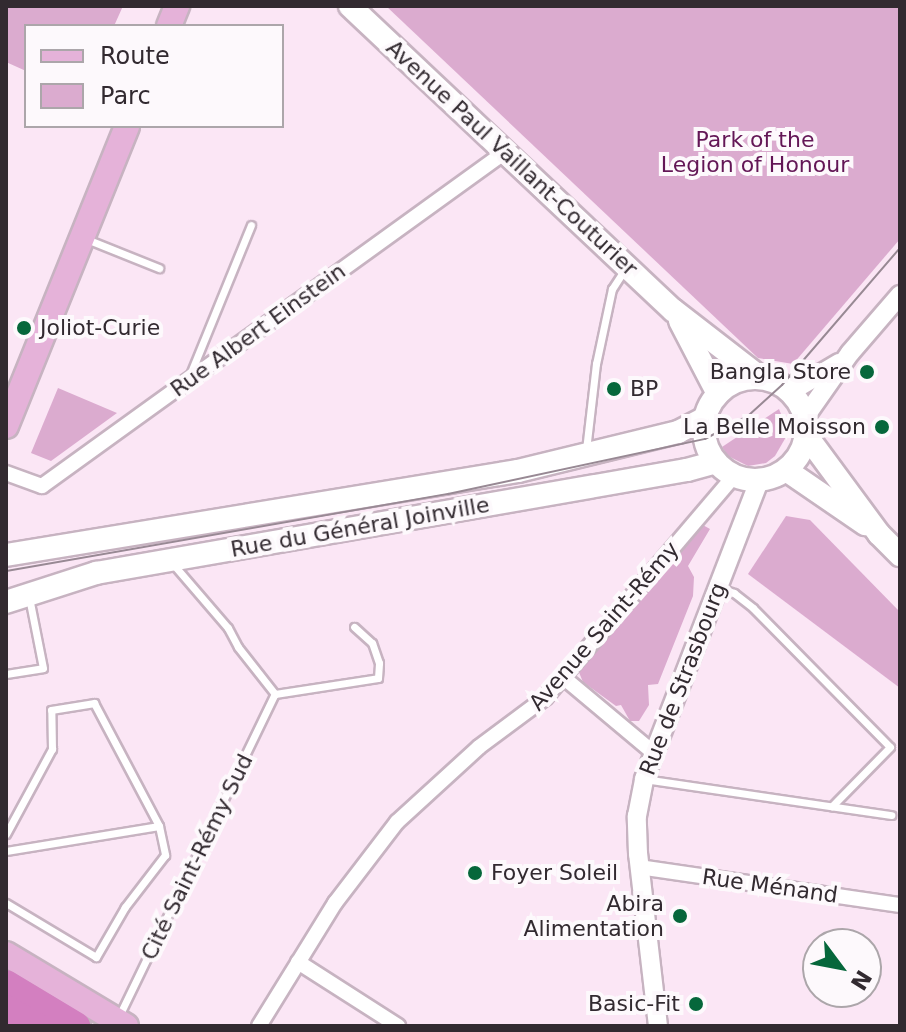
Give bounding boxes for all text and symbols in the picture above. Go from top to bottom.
legend [24,24,284,128]
street label: Avenue Paul Vaillant-Couturier [381,35,643,281]
text: Route [100,42,170,70]
text: Parc [100,82,151,110]
park label: Park of the Legion of Honour [661,126,849,178]
street label: Rue Albert Einstein [165,258,351,402]
place label: Joliot-Curie [40,315,160,341]
marker: Joliot-Curie [15,319,33,337]
place label: Bangla Store [710,359,851,385]
marker: Bangla Store [858,363,876,381]
place label: BP [630,376,658,402]
marker: BP [605,380,623,398]
place label: La Belle Moisson [683,414,866,440]
marker: La Belle Moisson [873,418,891,436]
street label: Rue du Général Joinville [229,491,491,563]
street label: Avenue Saint-Rémy [523,536,685,716]
street label: Rue de Strasbourg [634,579,732,779]
street label: Cité Saint-Rémy Sud [136,750,258,964]
place label: Foyer Soleil [491,860,618,886]
street label: Rue Ménand [701,863,839,909]
marker: Foyer Soleil [466,864,484,882]
place label: Abira Alimentation [524,890,664,942]
marker: Abira Alimentation [671,907,689,925]
north arrow [802,928,882,1008]
text: N [846,965,877,994]
place label: Basic-Fit [588,991,680,1017]
marker: Basic-Fit [687,995,705,1013]

